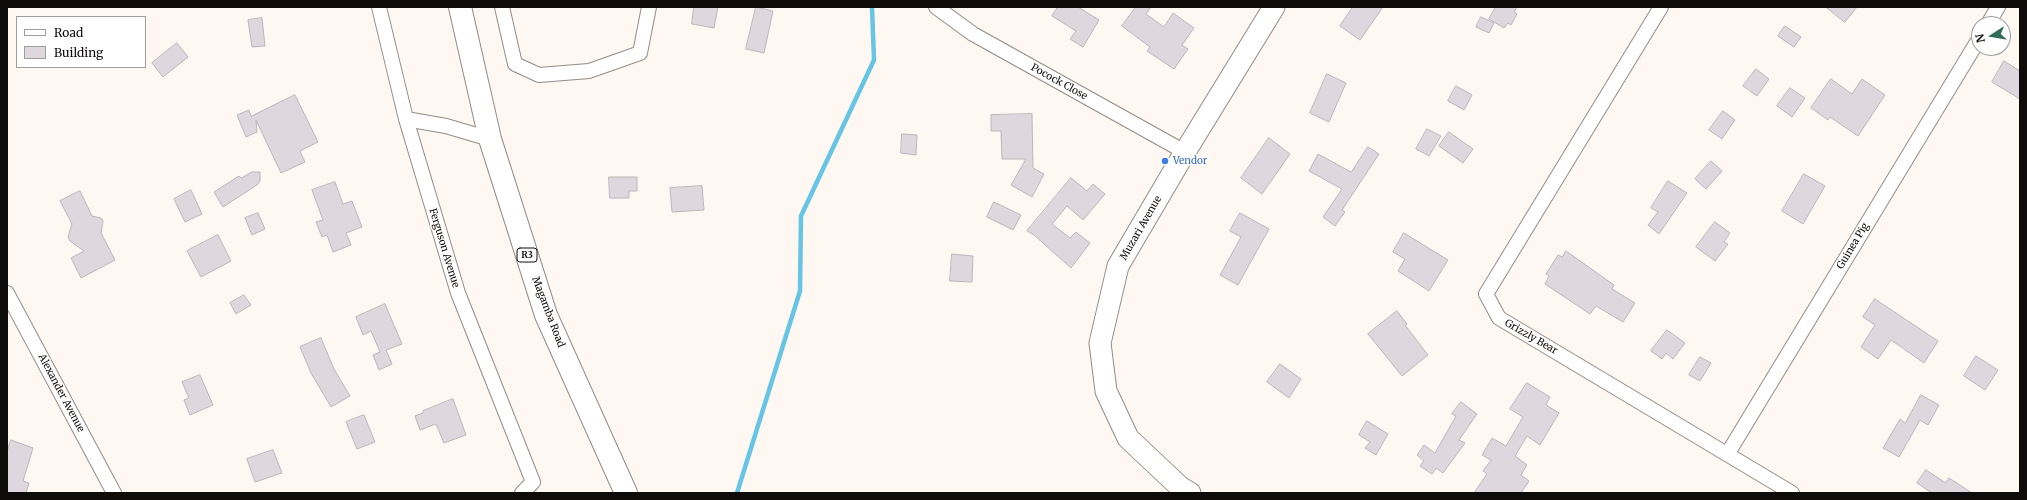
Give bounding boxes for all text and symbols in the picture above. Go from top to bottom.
legend [16,16,146,68]
north arrow [1971,16,2011,56]
text: Road [54,25,83,40]
text: N [1972,33,1988,44]
text: Building [54,45,103,60]
street label: Pocock Close [1029,62,1089,102]
place label: Vendor [1173,155,1207,167]
marker: Vendor [1160,156,1170,166]
street label: Muzari Avenue [1118,194,1164,262]
street label: Ferguson Avenue [426,207,462,289]
street label: Guinea Pig [1835,221,1871,271]
road number: R3 [517,248,537,262]
street label: Magamba Road [529,275,567,349]
street label: Grizzly Bear [1503,317,1559,357]
street label: Alexander Avenue [35,352,87,434]

